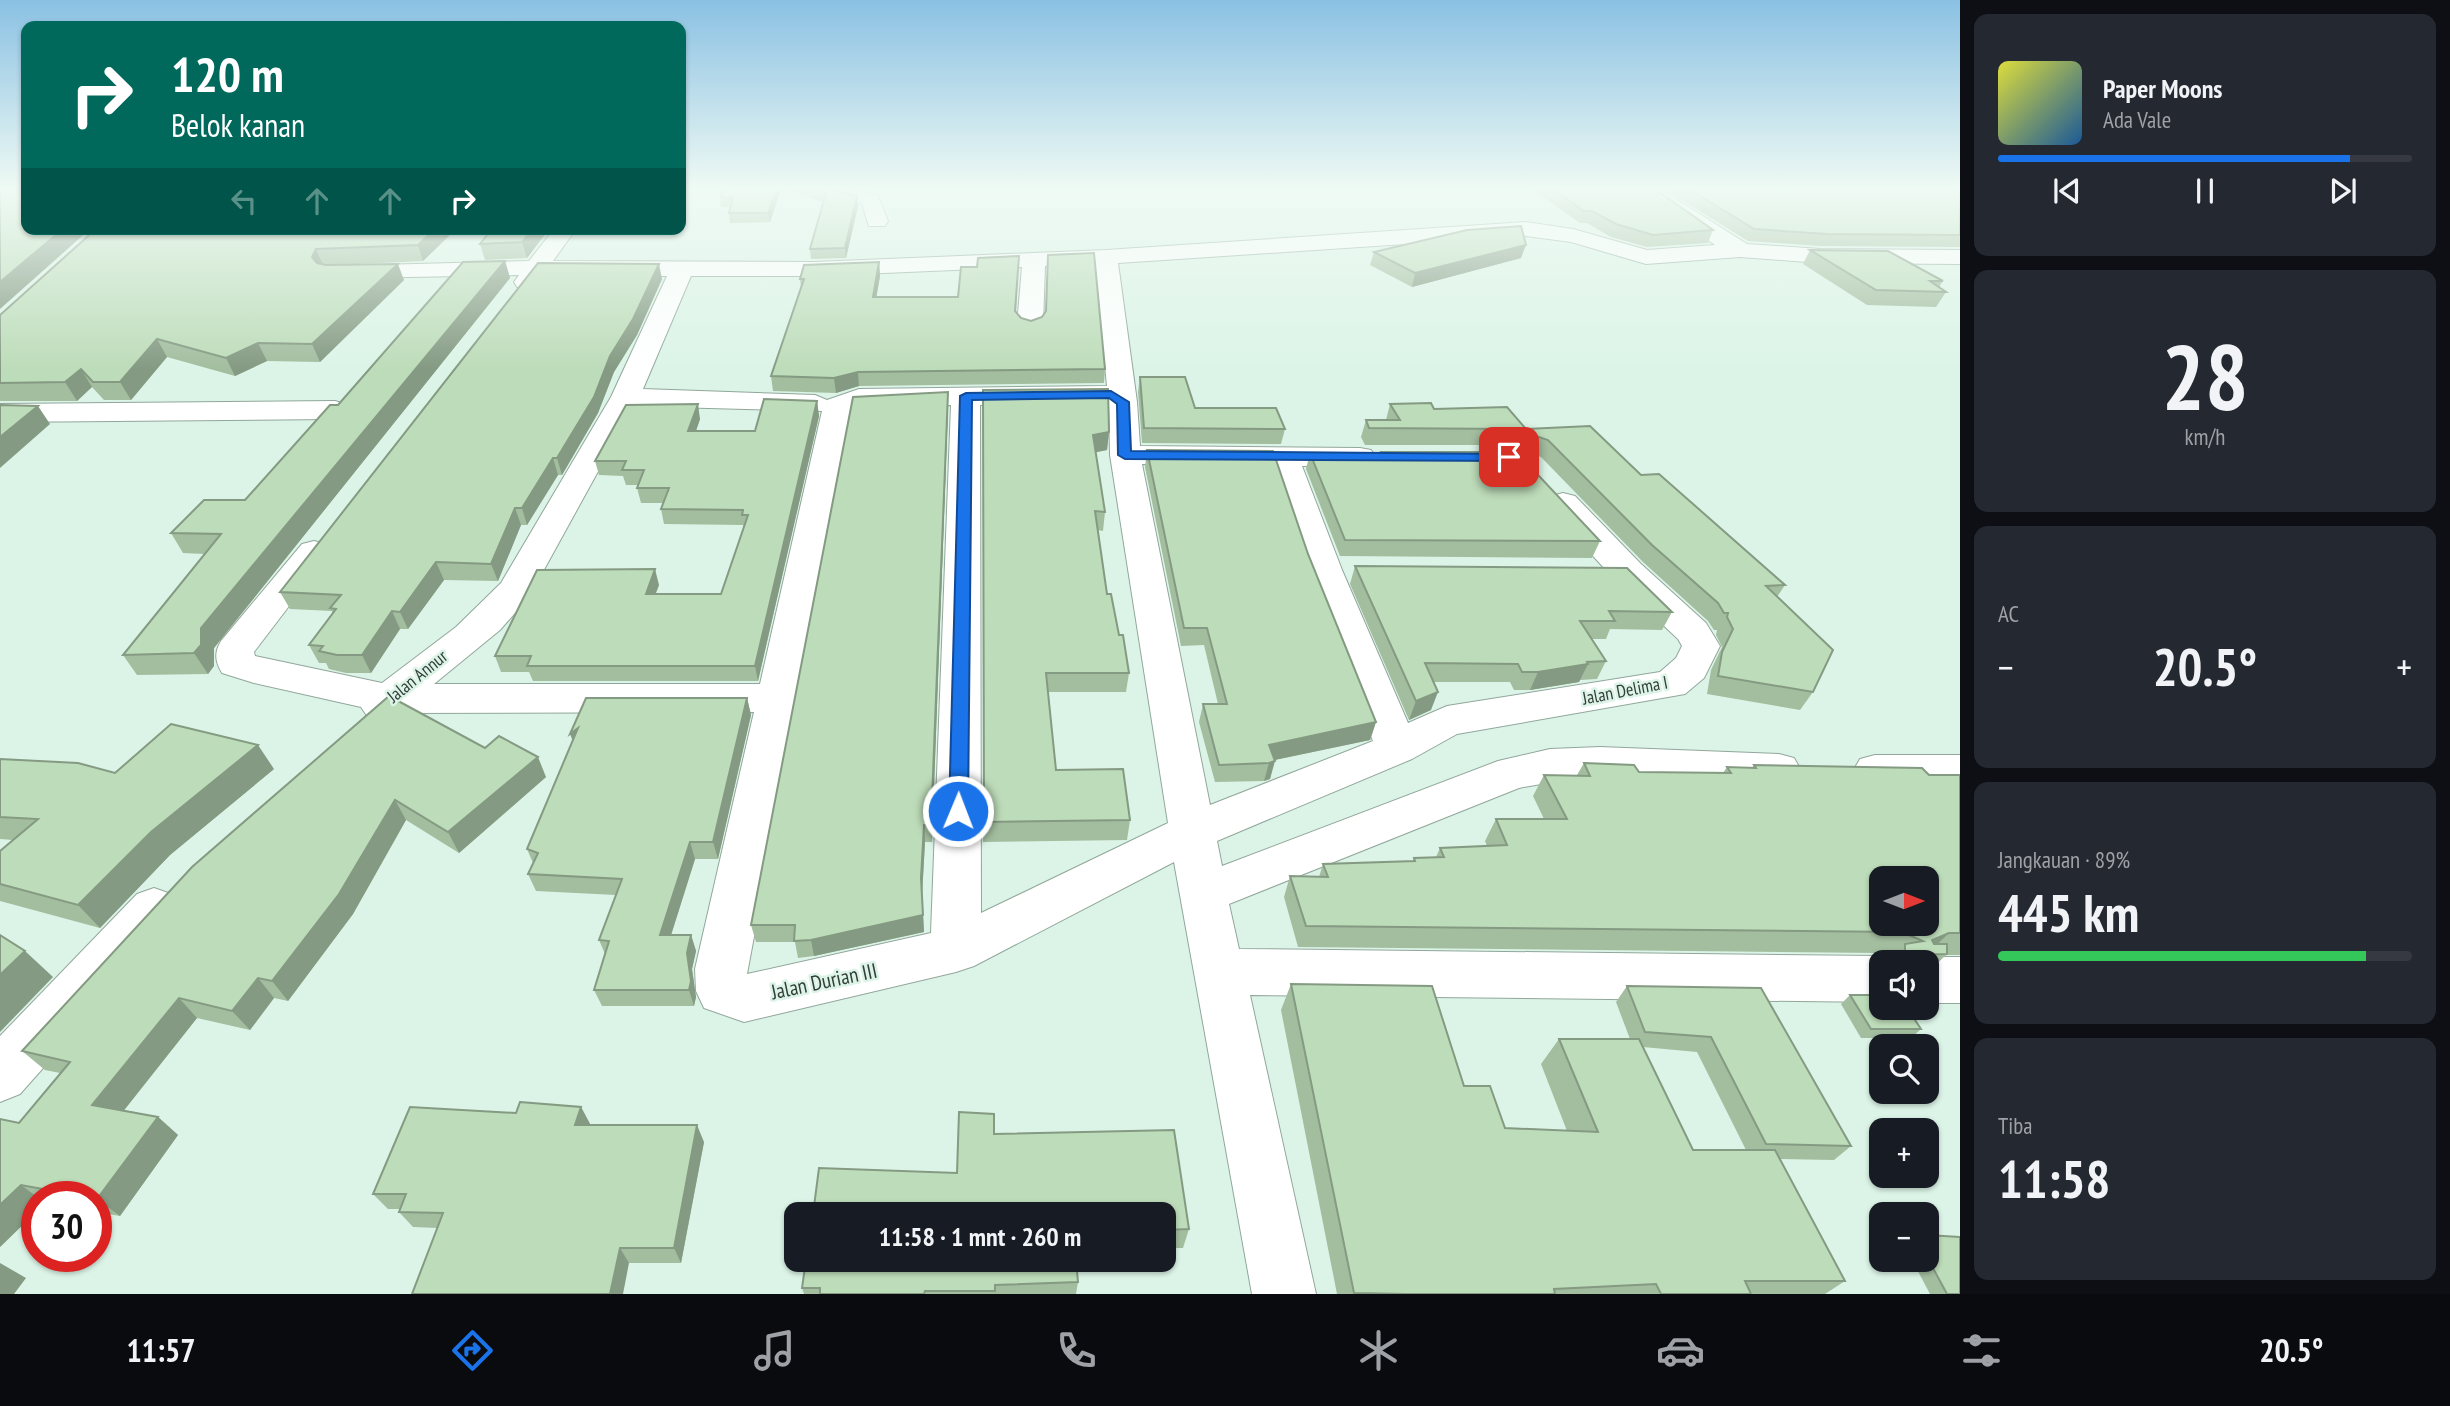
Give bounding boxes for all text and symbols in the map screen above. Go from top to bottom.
text: 120 m [171,42,284,106]
icon: right [56,49,147,140]
text: Paper Moons [2103,72,2222,105]
text: Belok kanan [171,104,305,146]
text: Ada Vale [2103,105,2171,134]
icon: previous [2048,172,2086,210]
icon: pause [2186,172,2224,210]
icon: next [2324,172,2362,210]
icon: left [225,182,263,220]
icon: ahead [298,182,336,220]
icon: ahead [371,182,409,220]
icon: right [444,182,482,220]
text: 28 [2162,317,2249,435]
text: km/h [2185,422,2225,451]
pin [1479,427,1539,487]
icon: arrive [1490,438,1528,476]
text: AC [1998,599,2019,628]
text: 20.5° [2153,633,2257,700]
text: − [1998,642,2014,691]
text: + [2396,642,2412,691]
street label: Jalan Annur [381,645,452,708]
street label: Jalan Delima I [1579,670,1670,710]
position arrow [921,774,995,848]
text: Jangkauan · 89% [1998,845,2130,874]
north arrow [1869,866,1939,936]
map controls [1869,866,1939,1272]
text: 445 km [1998,879,2139,946]
button: sound [1869,950,1939,1020]
street label: Jalan Durian III [768,957,879,1006]
button: search [1869,1034,1939,1104]
text: Tiba [1998,1111,2032,1140]
button: + [1869,1118,1939,1188]
text: 11:58 [1998,1145,2110,1212]
speed limit sign: 30 [21,1181,112,1272]
button: − [1869,1202,1939,1272]
text: 11:58 · 1 mnt · 260 m [879,1220,1081,1253]
icon: directions [448,1326,497,1375]
icon: music [750,1326,799,1375]
icon: phone [1052,1326,1101,1375]
icon: climate [1354,1326,1403,1375]
icon: car [1656,1326,1705,1375]
icon: filters [1957,1326,2006,1375]
text: 11:57 [126,1329,196,1371]
text: 20.5° [2259,1329,2324,1371]

